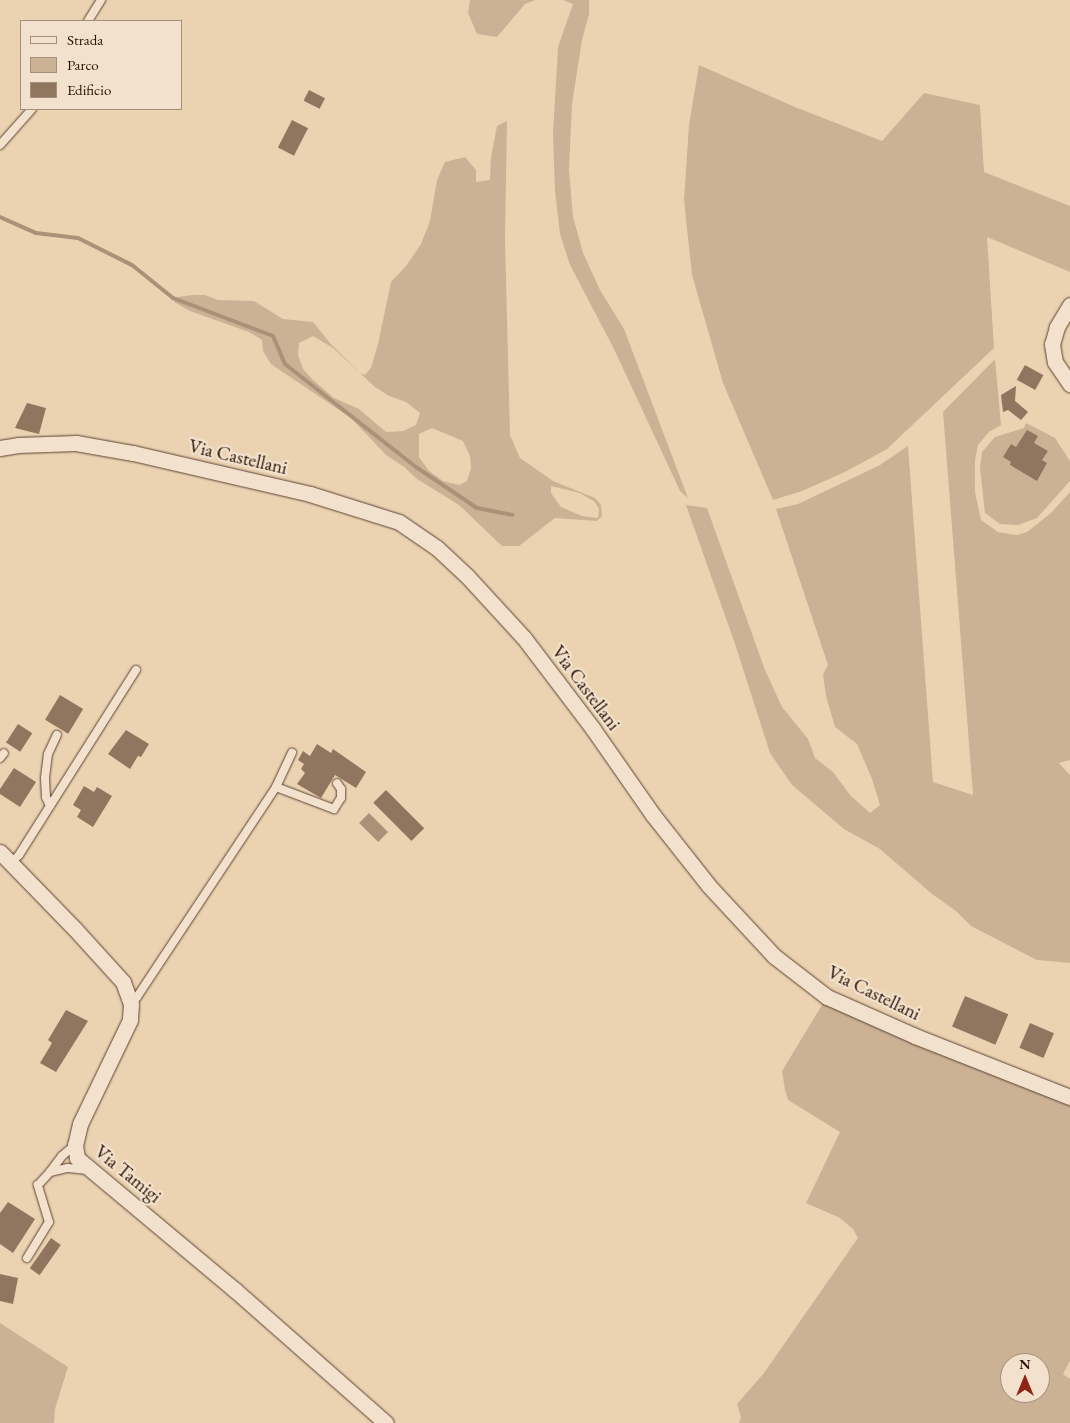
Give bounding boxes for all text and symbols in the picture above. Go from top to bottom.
legend [20,20,182,110]
text: Strada [67,30,103,49]
text: Parco [67,55,99,74]
text: Edificio [67,80,111,99]
street label: Via Castellani [187,435,289,479]
street label: Via Castellani [547,641,625,735]
street label: Via Castellani [824,961,924,1025]
street label: Via Tamigi [90,1140,166,1208]
north arrow [1000,1353,1050,1403]
text: N [1019,1355,1031,1373]

